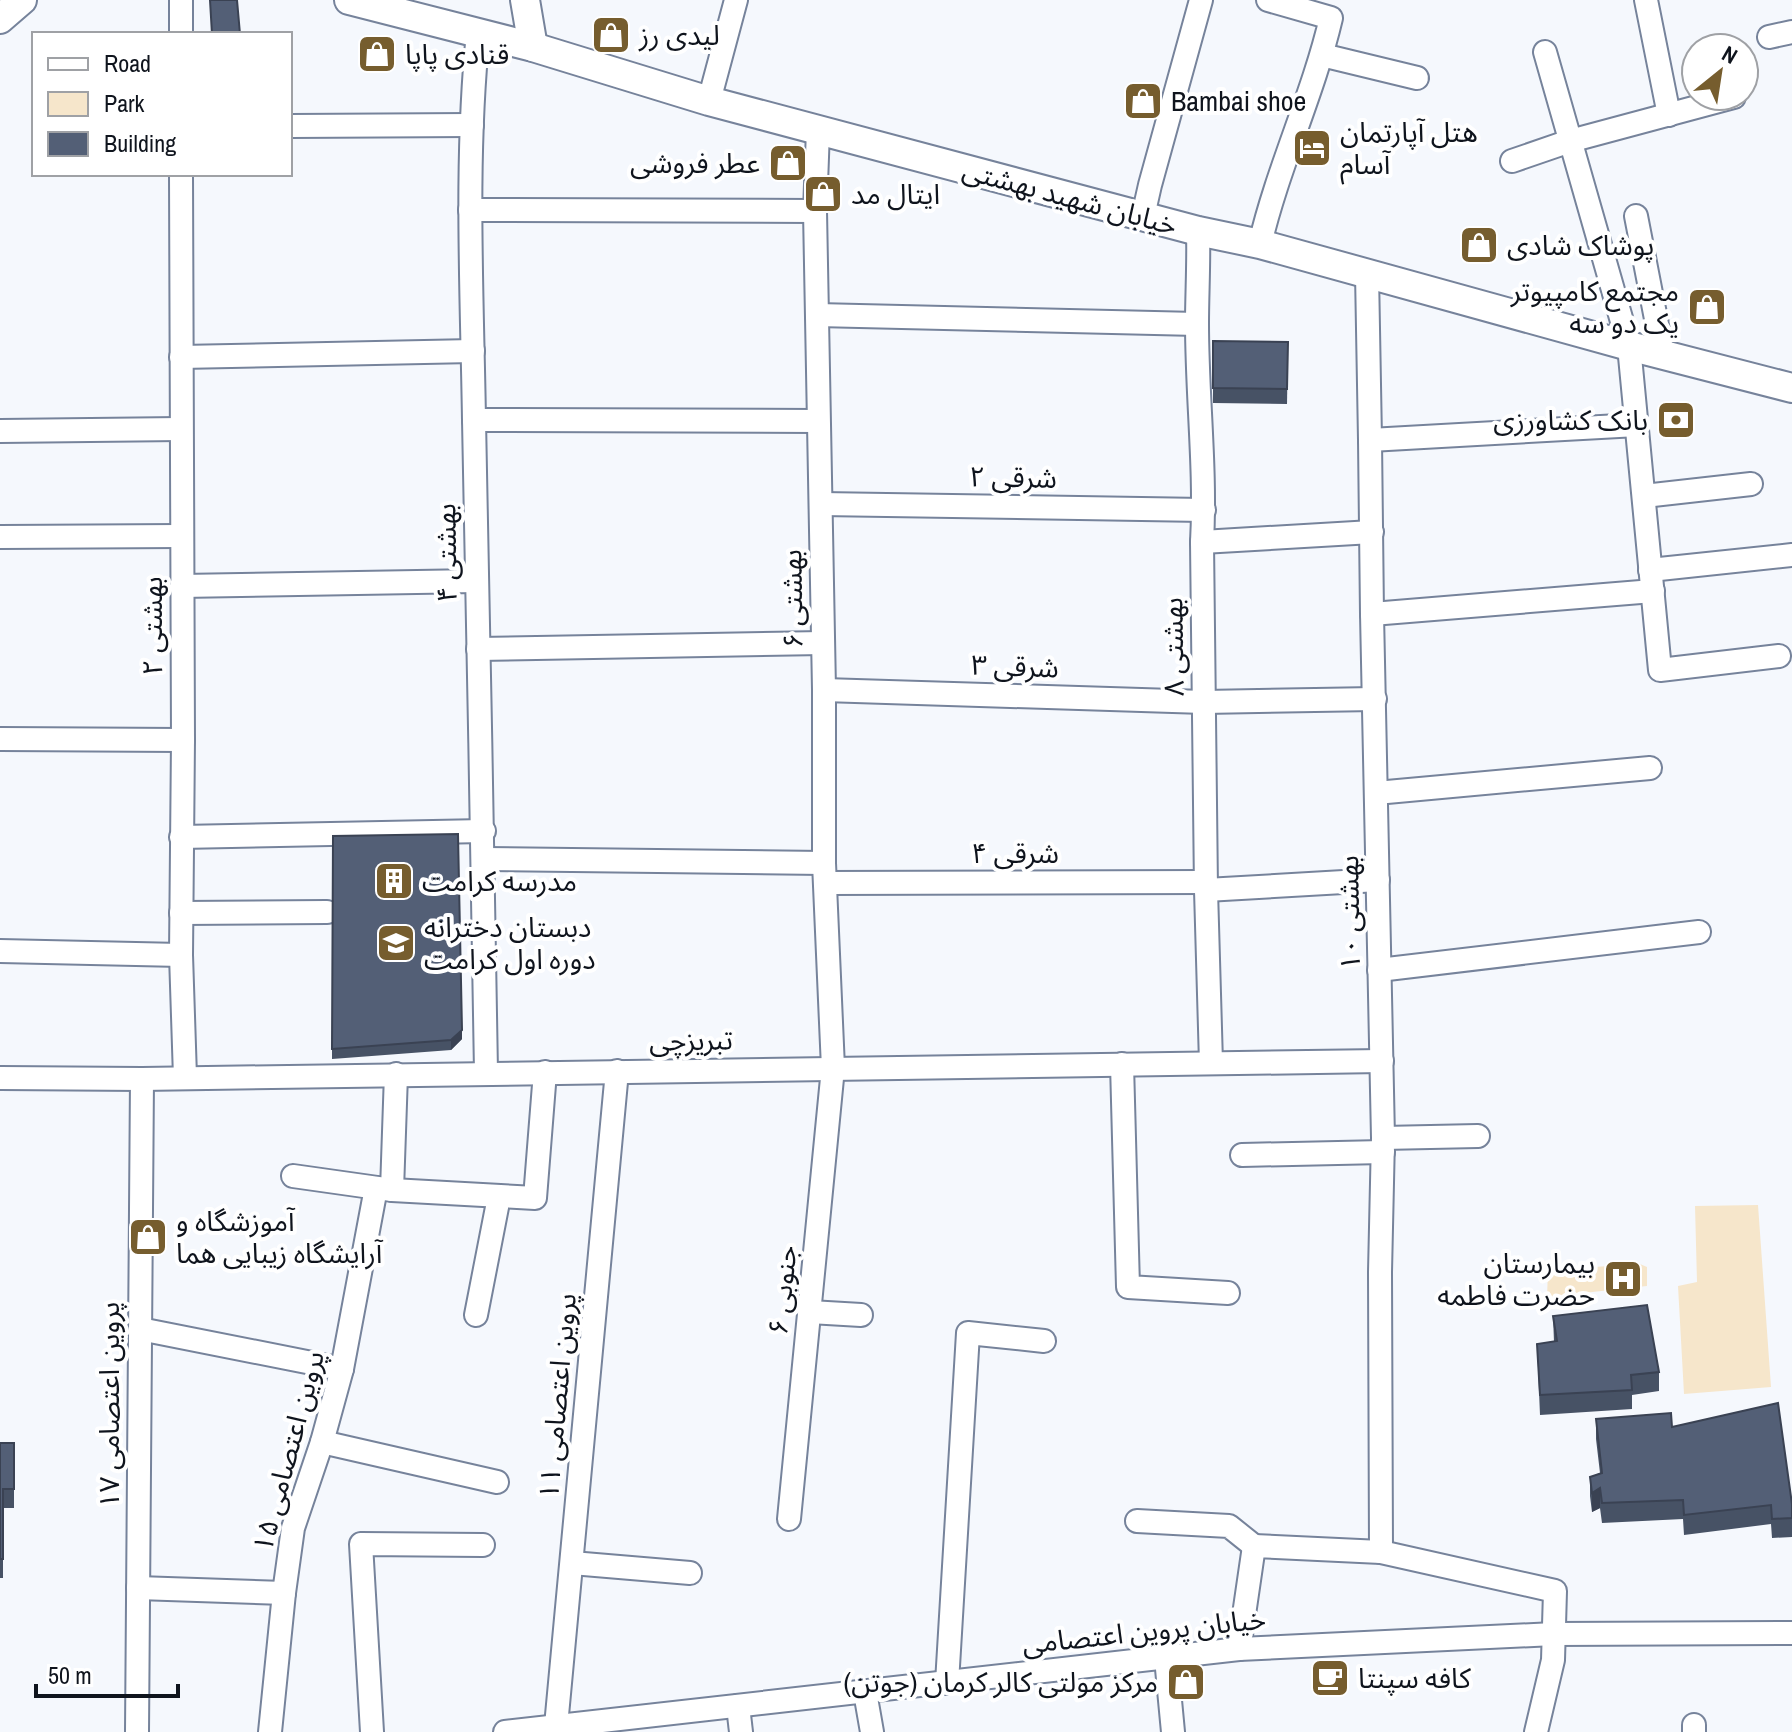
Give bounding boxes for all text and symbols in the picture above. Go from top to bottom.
shop icon: لیدی رز [590,14,632,56]
place label: لیدی رز [638,16,720,54]
legend [32,32,292,176]
north arrow [1680,32,1760,112]
shop icon: قنادی پاپا [356,33,398,75]
place label: قنادی پاپا [405,35,509,73]
text: N [1717,38,1743,71]
text: Road [104,47,151,79]
shop icon: Bambai shoe [1122,80,1164,122]
place label: Bambai shoe [1171,82,1306,120]
text: Park [104,87,145,119]
place label: هتل آپارتمان آسام [1340,113,1478,185]
text: Building [104,127,176,159]
hotel icon: هتل آپارتمان آسام [1291,127,1333,169]
shop icon: عطر فروشی [767,142,809,184]
place label: عطر فروشی [630,144,760,182]
street label: خیابان شهید بهشتی [958,150,1182,244]
shop icon: ایتال مد [802,173,844,215]
place label: ایتال مد [851,175,940,213]
shop icon: پوشاک شادی [1458,224,1500,266]
place label: پوشاک شادی [1507,226,1654,264]
place label: مجتمع کامپیوتر یک دو سه [1510,272,1679,342]
shop icon: مجتمع کامپیوتر یک دو سه [1686,286,1728,328]
bank icon: بانک کشاورزی [1655,399,1697,441]
place label: بانک کشاورزی [1493,401,1648,439]
street label: شرقی ۲ [969,457,1057,497]
street label: بهشتی ۴ [426,503,466,603]
street label: بهشتی ۶ [772,549,812,649]
street label: بهشتی ۲ [133,577,171,676]
street label: بهشتی ۸ [1153,597,1193,697]
street label: شرقی ۳ [970,645,1060,687]
street label: شرقی ۴ [971,834,1059,872]
street label: بهشتی ۱۰ [1329,855,1369,971]
building icon: مدرسه کرامت [373,860,415,902]
place label: مدرسه کرامت [422,862,577,900]
place label: دبستان دخترانه دوره اول کرامت [424,908,596,978]
school or university icon: دبستان دخترانه دوره اول کرامت [375,922,417,964]
street label: تبریزچی [649,1020,733,1060]
place label: آموزشگاه و آرایشگاه زیبایی هما [176,1202,384,1272]
shop icon: آموزشگاه و آرایشگاه زیبایی هما [127,1216,169,1258]
street label: جنوبی ۶ [758,1243,806,1337]
place label: بیمارستان حضرت فاطمه [1437,1244,1595,1314]
hospital icon: بیمارستان حضرت فاطمه [1602,1258,1644,1300]
street label: پروین اعتصامی ۱۱ [529,1291,585,1501]
street label: پروین اعتصامی ۱۷ [90,1302,128,1508]
street label: پروین اعتصامی ۱۵ [243,1346,333,1556]
street label: خیابان پروین اعتصامی [1020,1599,1268,1663]
scale bar [36,1648,178,1698]
cafe icon: کافه سپنتا [1309,1657,1351,1699]
text: 50 m [48,1659,92,1691]
place label: کافه سپنتا [1358,1659,1471,1697]
shop icon: مرکز مولتی کالر کرمان (جوتن) [1165,1661,1207,1703]
place label: مرکز مولتی کالر کرمان (جوتن) [844,1663,1158,1701]

